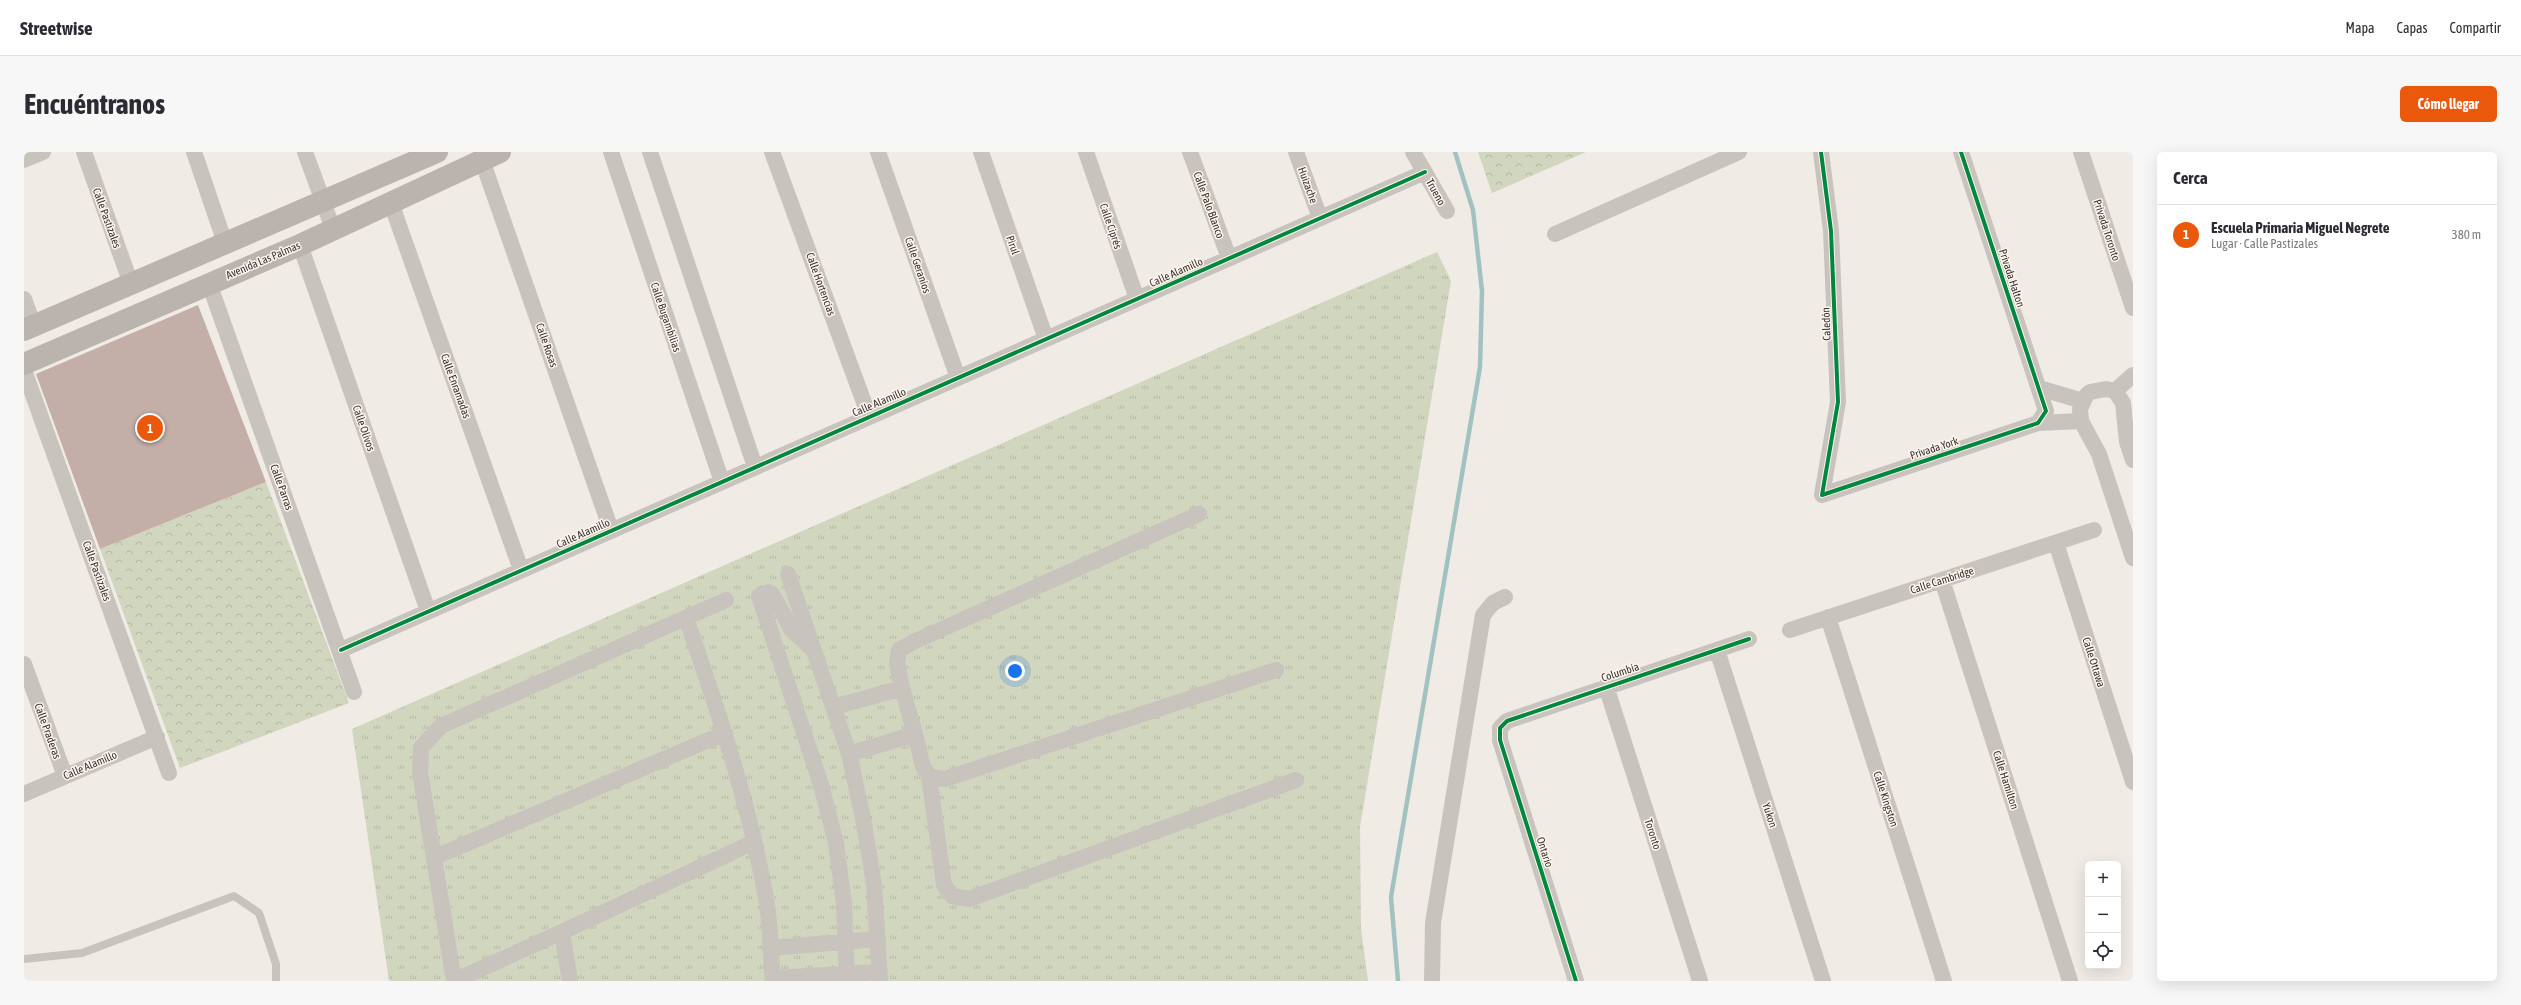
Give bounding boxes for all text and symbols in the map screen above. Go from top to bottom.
text: Streetwise [20,17,93,39]
text: Mapa [2346,20,2375,36]
text: Capas [2397,20,2428,36]
text: Compartir [2450,20,2501,36]
button: Cómo llegar [2400,86,2497,122]
text: Encuéntranos [24,88,165,120]
street label: Huizache [1296,165,1320,205]
text: Cerca [2173,168,2208,188]
street label: Calle Palo Blanco [1191,170,1227,240]
street label: Trueno [1424,177,1448,207]
street label: Calle Pastizales [91,186,123,250]
street label: Privada Toronto [2091,198,2123,262]
street label: Calle Ciprés [1098,202,1124,250]
text: Escuela Primaria Miguel Negrete [2211,219,2390,236]
text: 1 [2183,227,2189,242]
text: 380 m [2452,227,2481,242]
street label: Pirul [1004,234,1022,256]
street label: Calle Geranios [903,236,933,295]
text: Lugar · Calle Pastizales [2211,236,2318,251]
street label: Avenida Las Palmas [224,239,302,281]
street label: Privada Halton [1997,247,2027,309]
street label: Calle Hortencias [804,251,838,317]
street label: Calle Alamillo [1148,255,1204,289]
street label: Calle Bugambilias [649,281,684,353]
street label: Caledón [1819,307,1833,341]
street label: Calle Rosas [534,321,560,369]
street label: Calle Enramadas [439,352,473,420]
street label: Calle Alamillo [850,385,908,419]
street label: Calle Olivos [351,404,377,453]
pin: 1 [137,413,163,443]
street label: Privada York [1908,435,1960,461]
street label: Calle Parras [268,462,296,512]
street label: Calle Alamillo [555,516,611,550]
street label: Calle Pastizales [81,539,113,603]
street label: Calle Cambridge [1909,564,1975,596]
street label: Calle Ottawa [2080,636,2108,688]
street label: Columbia [1600,660,1640,684]
your location [1005,661,1025,681]
street label: Calle Praderas [32,702,64,760]
street label: Calle Alamillo [61,748,119,782]
street label: Calle Hamilton [1991,749,2021,811]
street label: Calle Kingston [1871,770,1901,828]
street label: Yukon [1760,801,1780,829]
street label: Toronto [1642,817,1664,851]
street label: Ontario [1535,835,1555,869]
map controls [2085,861,2121,969]
button: + [2085,861,2121,897]
button: − [2085,897,2121,933]
button: locate [2085,933,2121,969]

